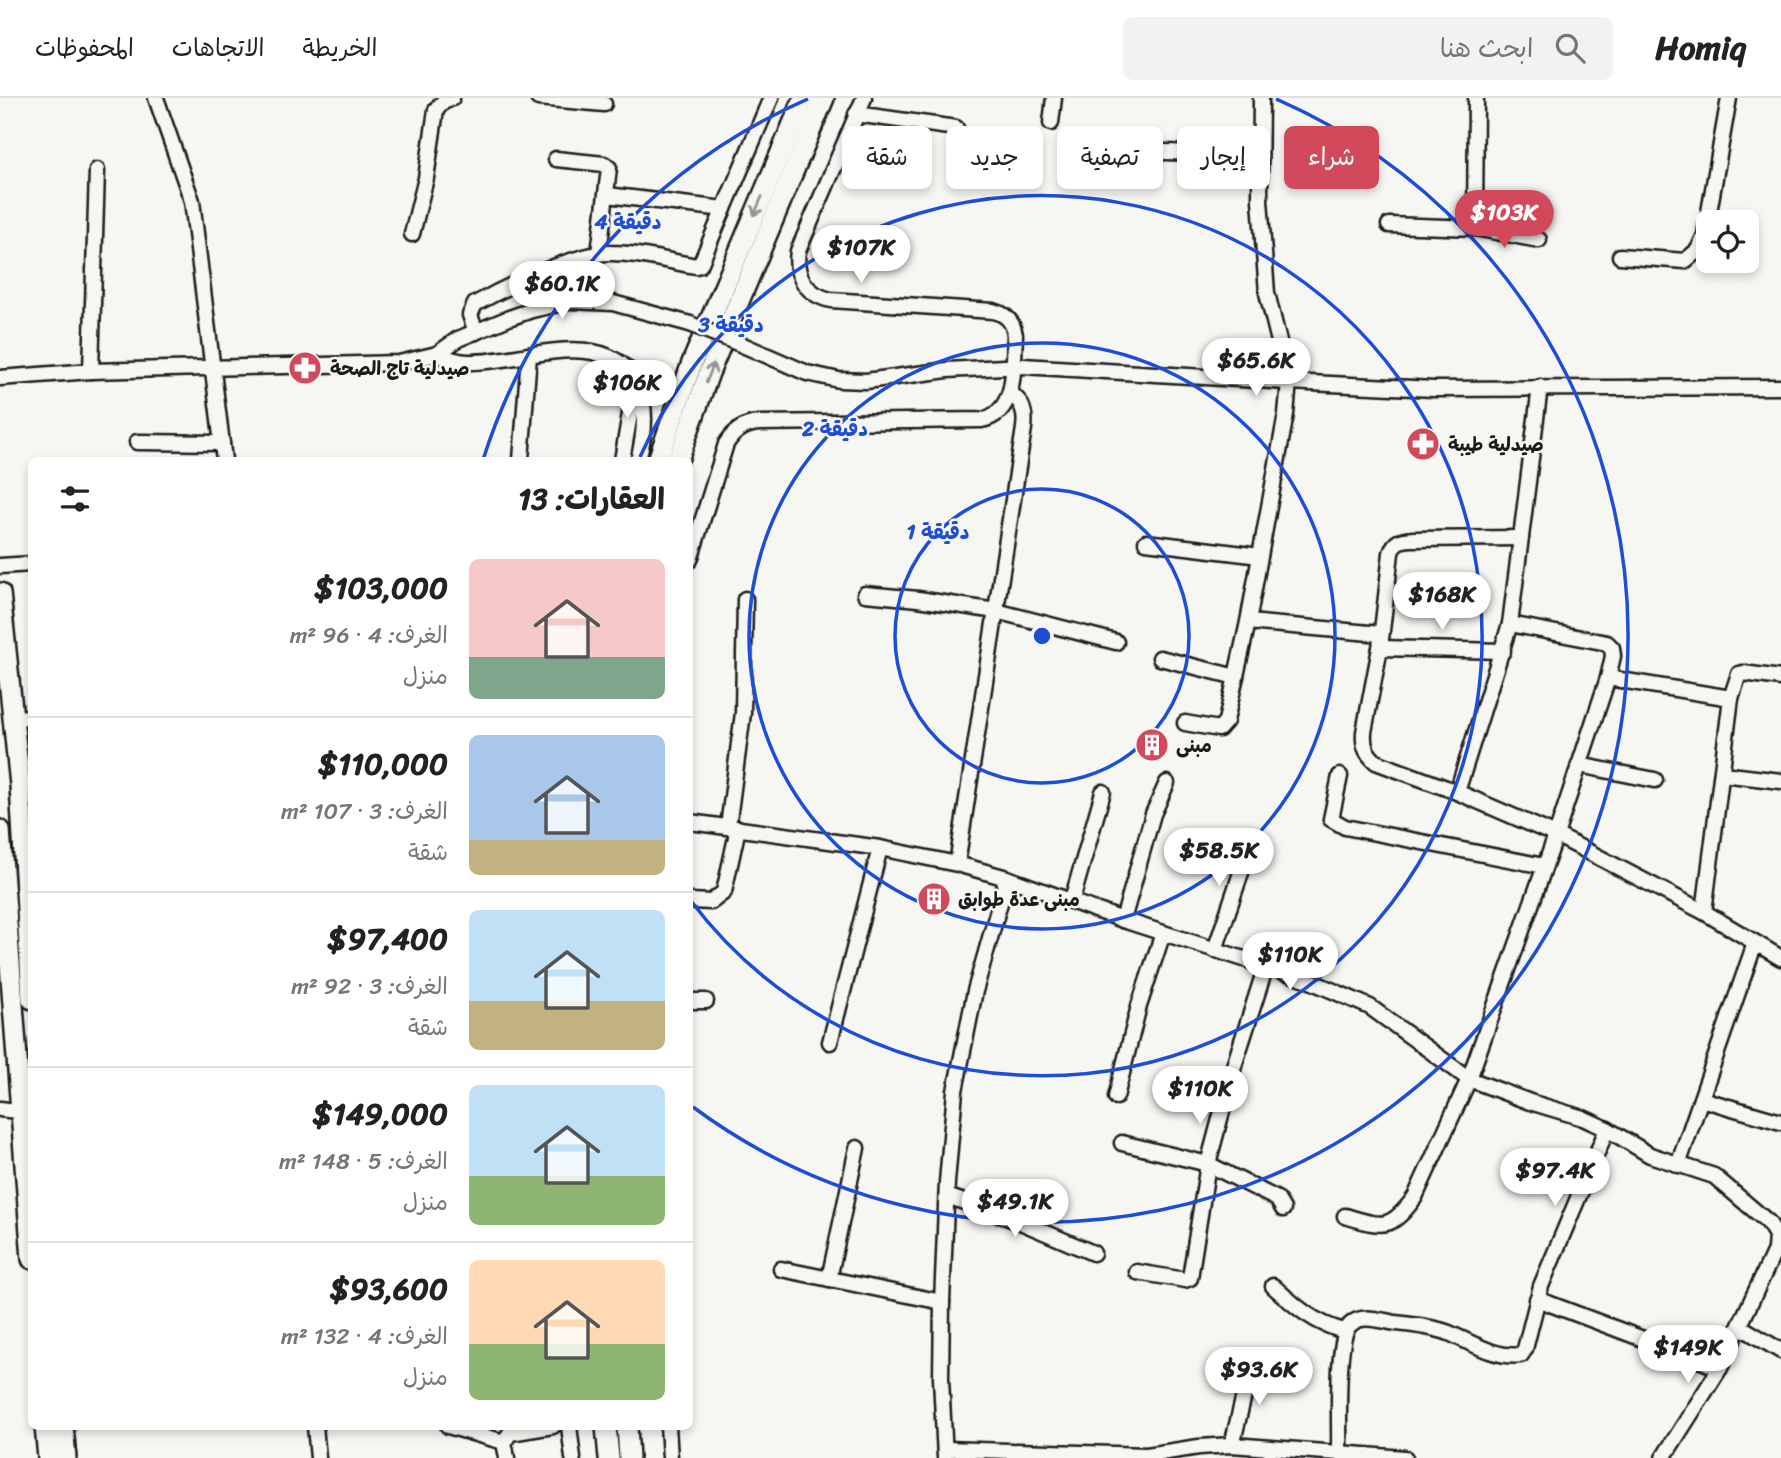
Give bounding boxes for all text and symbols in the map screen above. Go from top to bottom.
search box [1123,17,1613,80]
text: Homiq [1655,19,1746,77]
text: ابحث هنا [1440,25,1533,71]
text: المحفوظات [35,27,134,69]
text: الاتجاهات [172,27,265,69]
text: الخريطة [303,27,377,69]
icon: search [1551,29,1589,67]
chip: شقة [842,126,932,189]
chip: جديد [946,126,1043,189]
chip: تصفية [1057,126,1163,189]
chip: إيجار [1177,126,1270,189]
chip: شراء [1284,126,1379,189]
pin: $103K [1455,190,1553,250]
text: $103K [1471,192,1537,233]
one-way arrow [751,194,764,216]
text: 4 دقيقة [593,203,662,241]
map controls [1696,210,1759,273]
button: locate [1696,210,1759,273]
pin: $107K [812,226,910,285]
text: $107K [828,227,895,268]
pin: $60.1K [505,262,619,321]
text: $60.1K [525,263,599,304]
text: 3 دقيقة [697,306,764,344]
pin: $65.6K [1199,338,1313,398]
text: $65.6K [1218,340,1294,381]
pharmacy icon: صيدلية تاج الصحة [286,349,324,387]
place label: صيدلية تاج الصحة [330,352,469,385]
pin: $106K [578,360,676,420]
text: $106K [594,362,660,403]
one-way arrow [704,363,717,384]
text: 2 دقيقة [801,410,868,448]
pharmacy icon: صيدلية طيبة [1404,425,1442,463]
place label: صيدلية طيبة [1448,428,1544,461]
text: العقارات: 13 [518,472,665,526]
icon: filters [56,480,94,518]
text: 1 دقيقة [907,513,969,551]
text: $103,000 [315,561,448,615]
pin: $168K [1393,573,1491,632]
text: $168K [1409,574,1475,615]
icon: home [525,587,609,671]
text: الغرف: 4 · 96 m² [290,615,448,656]
centre of rings [1030,624,1054,648]
text: منزل [403,656,448,697]
building icon: مبنى [1133,726,1171,764]
place label: مبنى [1176,729,1212,762]
text: $110,000 [318,737,448,791]
icon: home [525,763,609,847]
text: الغرف: 3 · 107 m² [281,791,448,832]
pin: $58.5K [1162,828,1276,888]
text: $58.5K [1180,830,1258,871]
text: شقة [408,832,448,873]
building icon: مبنى عدة طوابق [915,880,953,918]
place label: مبنى عدة طوابق [958,883,1080,916]
text: $97,400 [328,912,448,966]
pin: $110K [1241,932,1339,992]
text: $110K [1258,934,1322,975]
icon: home [525,938,609,1022]
text: الغرف: 3 · 92 m² [291,966,448,1007]
text: شقة [408,1007,448,1048]
pin: $110K [1151,1066,1249,1126]
text: $110K [1168,1068,1232,1109]
text: $149,000 [313,1087,448,1141]
icon: home [525,1113,609,1197]
text: الغرف: 5 · 148 m² [279,1141,448,1182]
pin: $97.4K [1498,1148,1612,1208]
text: $97.4K [1516,1150,1594,1191]
pin: $49.1K [958,1180,1072,1239]
text: $49.1K [978,1181,1052,1222]
text: منزل [403,1182,448,1223]
text: $93,600 [330,1262,448,1316]
icon: home [525,1288,609,1372]
text: الغرف: 4 · 132 m² [281,1316,448,1357]
pin: $149K [1639,1326,1737,1385]
text: $149K [1654,1327,1722,1368]
pin: $93.6K [1202,1348,1316,1407]
text: $93.6K [1221,1349,1297,1390]
text: منزل [403,1357,448,1398]

